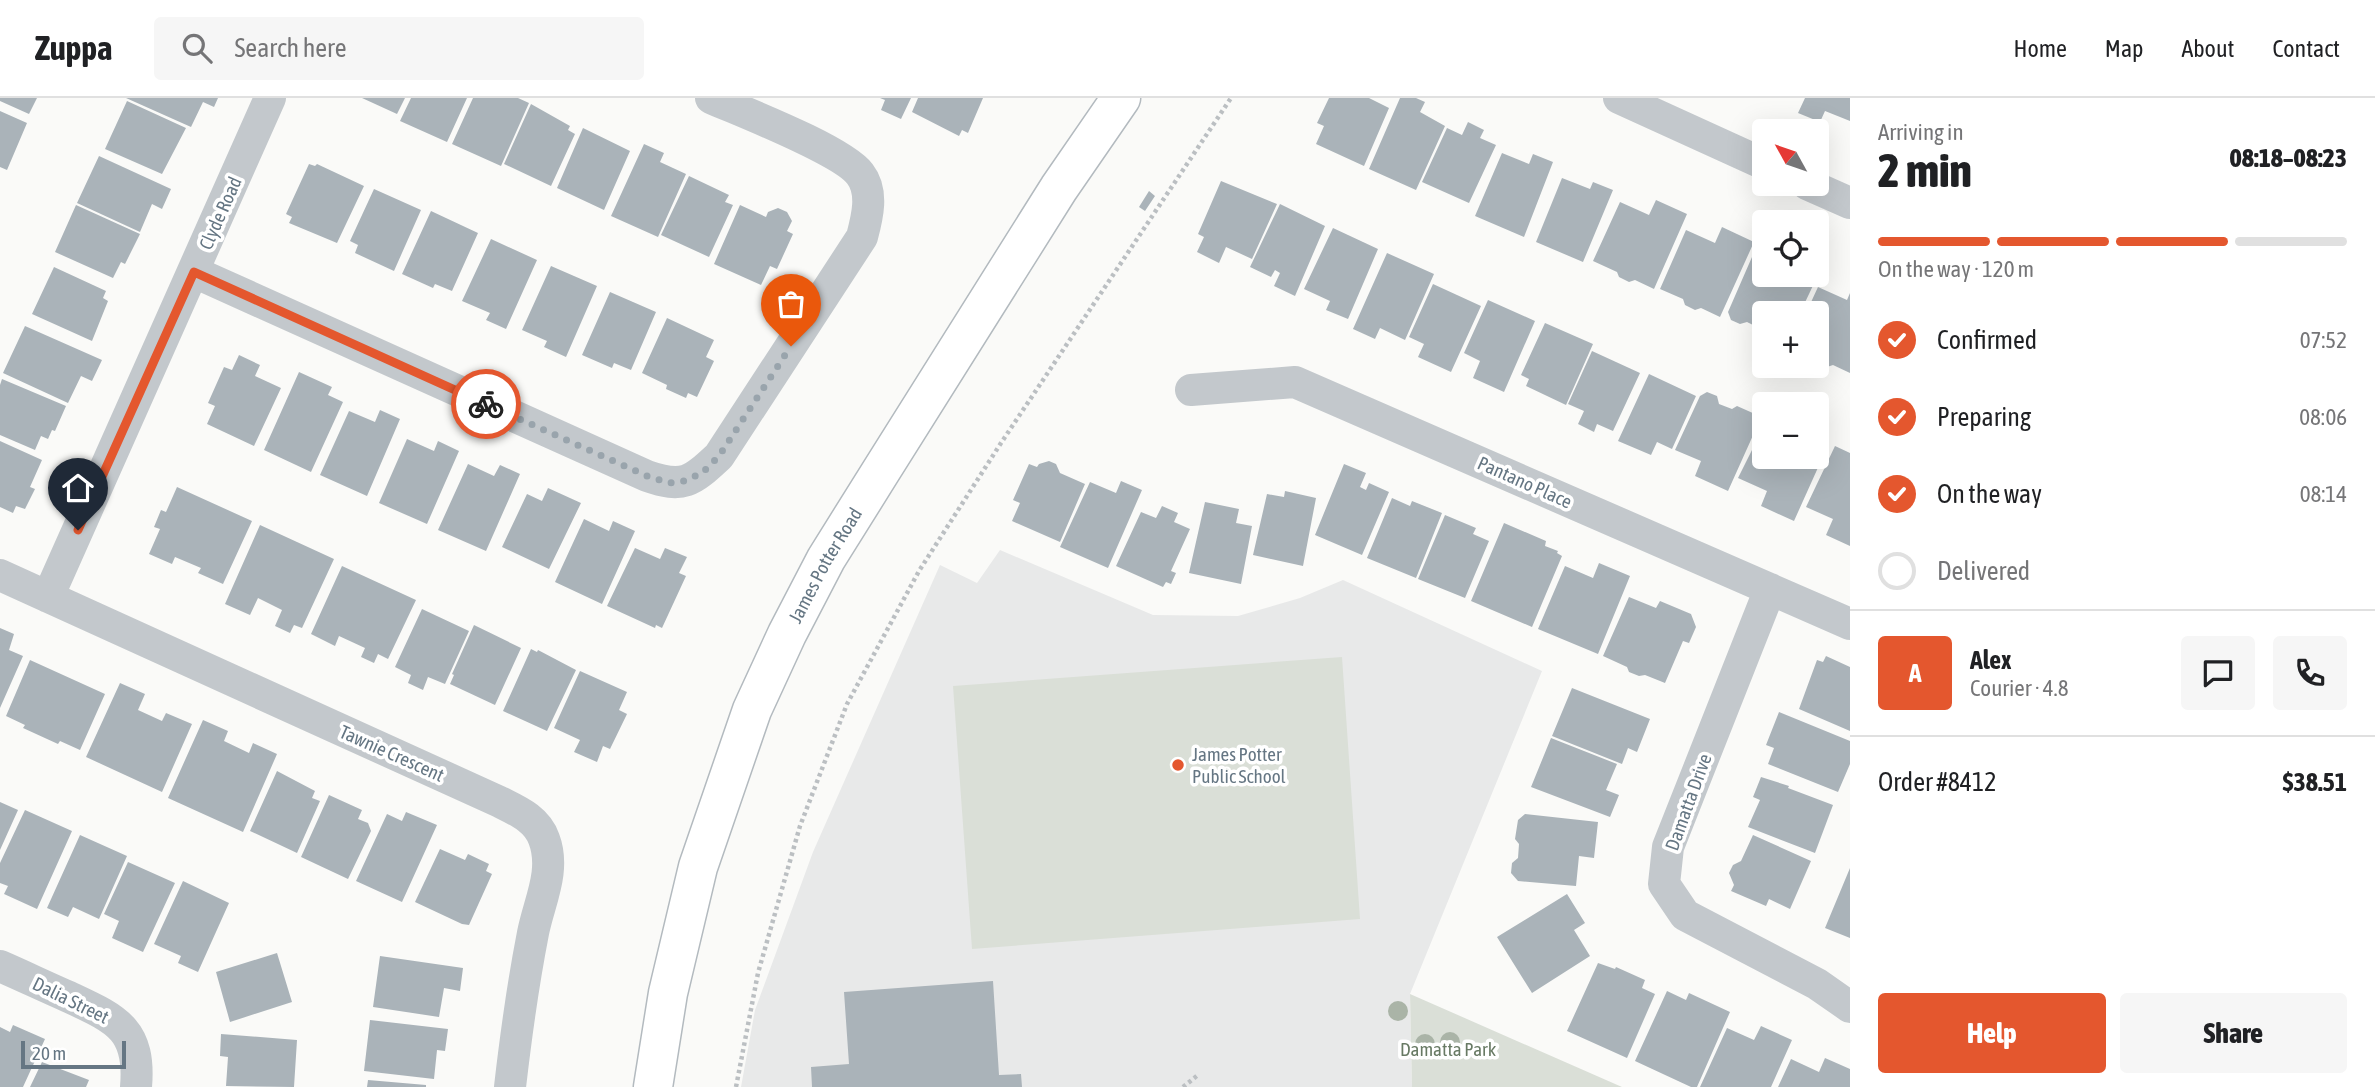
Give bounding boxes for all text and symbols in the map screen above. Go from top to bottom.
search box [154,17,644,80]
text: Zuppa [35,29,112,67]
icon: search [178,29,216,67]
text: Search here [234,33,347,63]
text: Home [2013,35,2067,62]
text: Map [2105,35,2143,62]
text: About [2181,35,2234,62]
text: Contact [2272,35,2340,62]
north arrow [1752,119,1829,196]
map controls [1752,119,1829,469]
text: Arriving in [1878,119,1964,145]
text: 08:18–08:23 [2230,143,2347,173]
text: 2 min [1878,144,1972,197]
street label: Clyde Road [194,173,246,253]
button: locate [1752,210,1829,287]
text: On the way · 120 m [1878,256,2034,282]
pin [761,274,821,346]
icon: bag [772,285,810,323]
button: + [1752,301,1829,378]
icon: check [1878,321,1916,359]
text: Confirmed [1937,325,2037,355]
text: 07:52 [2300,327,2347,353]
courier [451,369,521,439]
icon: bike [467,385,505,423]
button: − [1752,392,1829,469]
icon: check [1878,398,1916,436]
text: Preparing [1937,402,2031,432]
text: 08:06 [2299,404,2347,430]
street label: Pantano Place [1474,451,1576,513]
pin [48,458,108,530]
icon: home [59,469,97,507]
icon: check [1878,475,1916,513]
text: On the way [1937,479,2042,509]
text: 08:14 [2300,481,2347,507]
street label: James Potter Road [784,504,866,626]
text: Delivered [1937,556,2030,586]
button: chat [2181,636,2255,710]
button: phone [2273,636,2347,710]
text: Alex [1970,645,2011,675]
text: A [1909,658,1921,688]
text: Courier · 4.8 [1970,675,2069,701]
street label: Tawnie Crescent [336,720,448,786]
place label: James Potter Public School [1192,743,1286,787]
street label: Damatta Drive [1660,751,1716,853]
marker: James Potter Public School [1170,757,1186,773]
text: Order #8412 [1878,767,1997,797]
text: $38.51 [2283,767,2347,797]
street label: Dalia Street [29,972,113,1028]
button: Help [1878,993,2106,1073]
button: Share [2120,993,2347,1073]
scale bar [21,1038,126,1070]
park label: Damatta Park [1400,1038,1497,1060]
text: 20 m [32,1042,66,1064]

